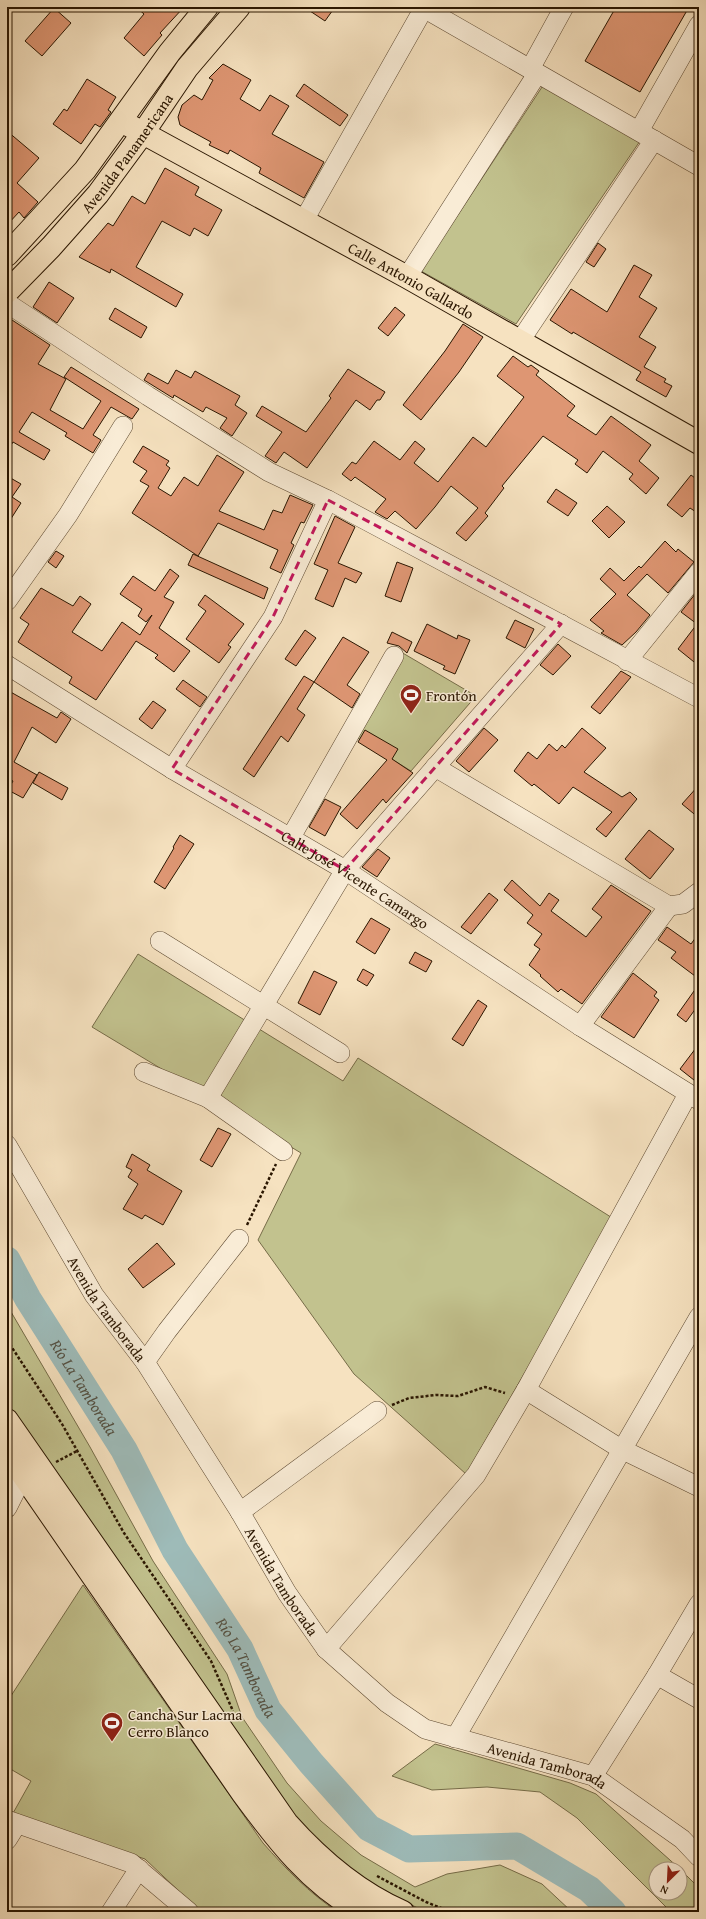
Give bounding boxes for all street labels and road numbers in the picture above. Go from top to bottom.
street label: Avenida Panamericana [76,89,178,217]
street label: Calle Antonio Gallardo [345,236,478,324]
street label: Calle José Vicente Camargo [278,825,433,934]
street label: Avenida Tamborada [63,1252,151,1366]
street label: Avenida Tamborada [240,1523,324,1640]
street label: Avenida Tamborada [485,1736,611,1793]

